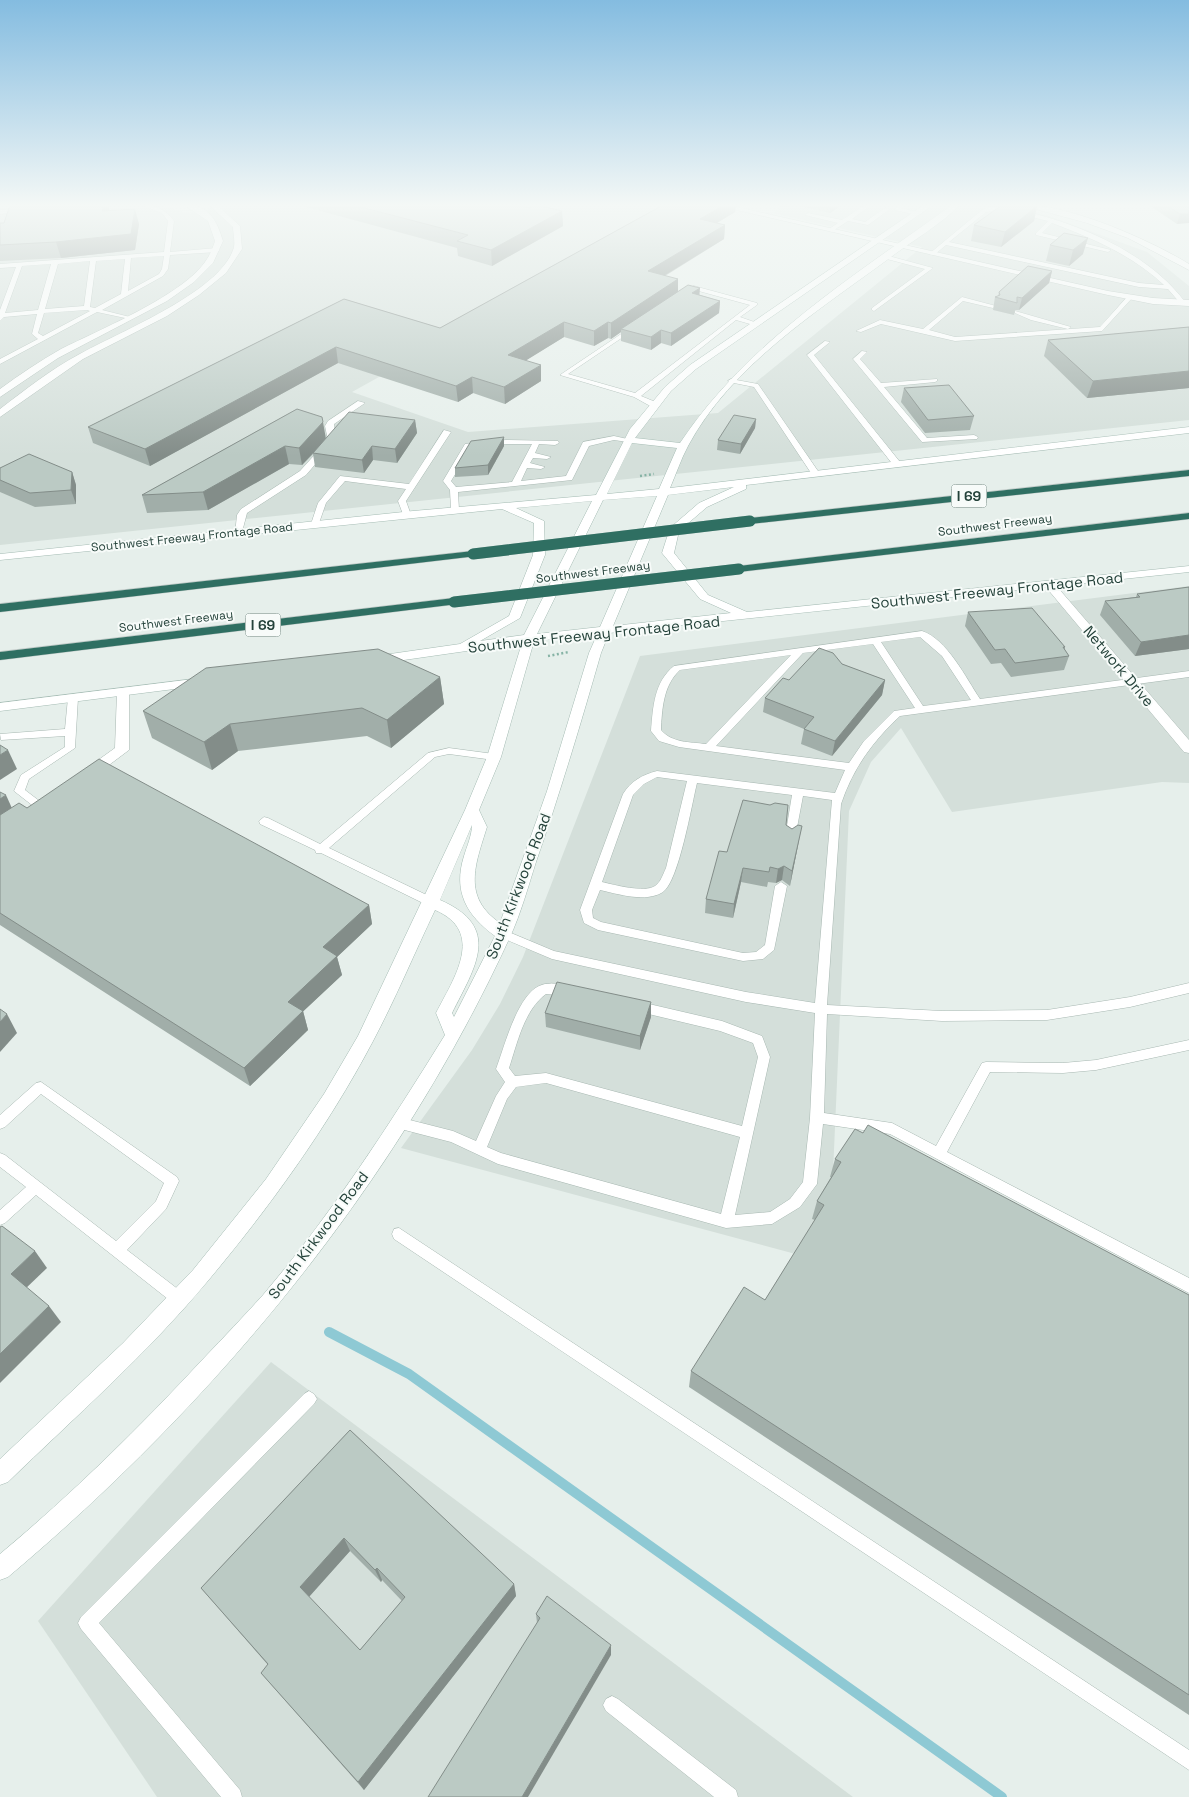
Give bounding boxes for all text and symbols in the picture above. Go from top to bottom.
road number: I 69 [952,484,986,508]
street label: Southwest Freeway [937,510,1053,540]
street label: Southwest Freeway Frontage Road [90,518,294,556]
street label: Southwest Freeway [535,557,651,587]
street label: Southwest Freeway Frontage Road [870,567,1124,613]
street label: Southwest Freeway [118,606,234,636]
street label: Southwest Freeway Frontage Road [467,611,721,657]
road number: I 69 [246,614,280,636]
street label: Network Drive [1080,622,1159,711]
street label: South Kirkwood Road [481,810,555,962]
street label: South Kirkwood Road [264,1167,372,1303]

